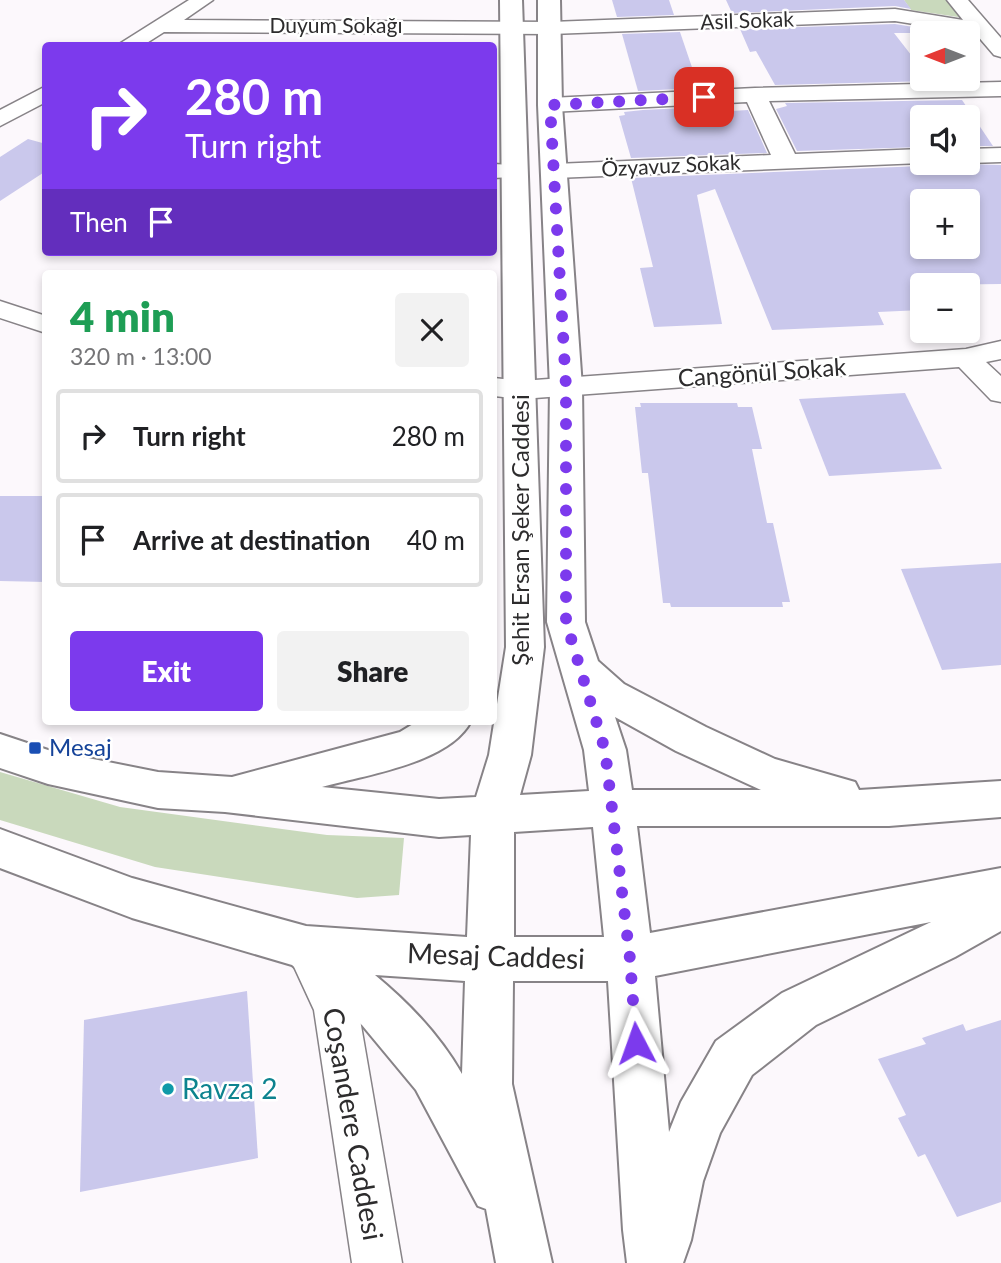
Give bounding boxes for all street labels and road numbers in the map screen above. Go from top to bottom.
street label: Asil Sokak [700,5,795,34]
street label: Duyum Sokağı [269,12,403,37]
street label: Özyavuz Sokak [601,148,741,181]
street label: Cangönül Sokak [677,351,848,392]
street label: Şehit Ersan Şeker Caddesi [505,394,534,666]
street label: Mesaj Caddesi [407,935,586,975]
street label: Coşandere Caddesi [317,1005,391,1243]

